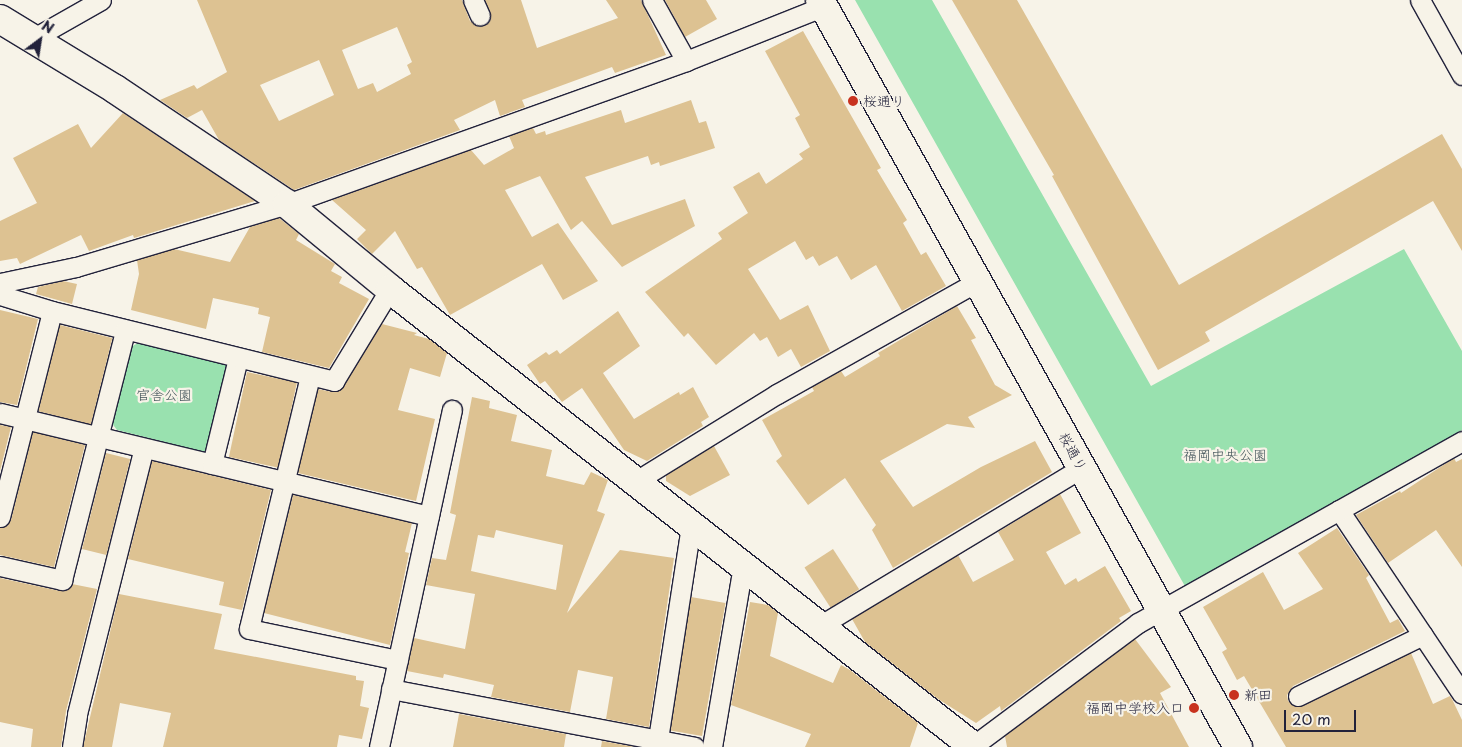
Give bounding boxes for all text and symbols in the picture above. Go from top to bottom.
north arrow [15,15,65,65]
text: N [38,15,58,39]
place label: 桜通り [863,93,905,109]
marker: 桜通り [847,95,859,107]
park label: 官舎公園 [136,387,192,403]
street label: 桜通り [1055,430,1091,474]
park label: 福岡中央公園 [1183,447,1267,463]
place label: 新田 [1244,687,1272,703]
marker: 新田 [1228,689,1240,701]
place label: 福岡中学校入口 [1086,700,1184,716]
scale bar [1287,700,1360,732]
marker: 福岡中学校入口 [1188,702,1200,714]
text: 20 m [1292,707,1331,730]

